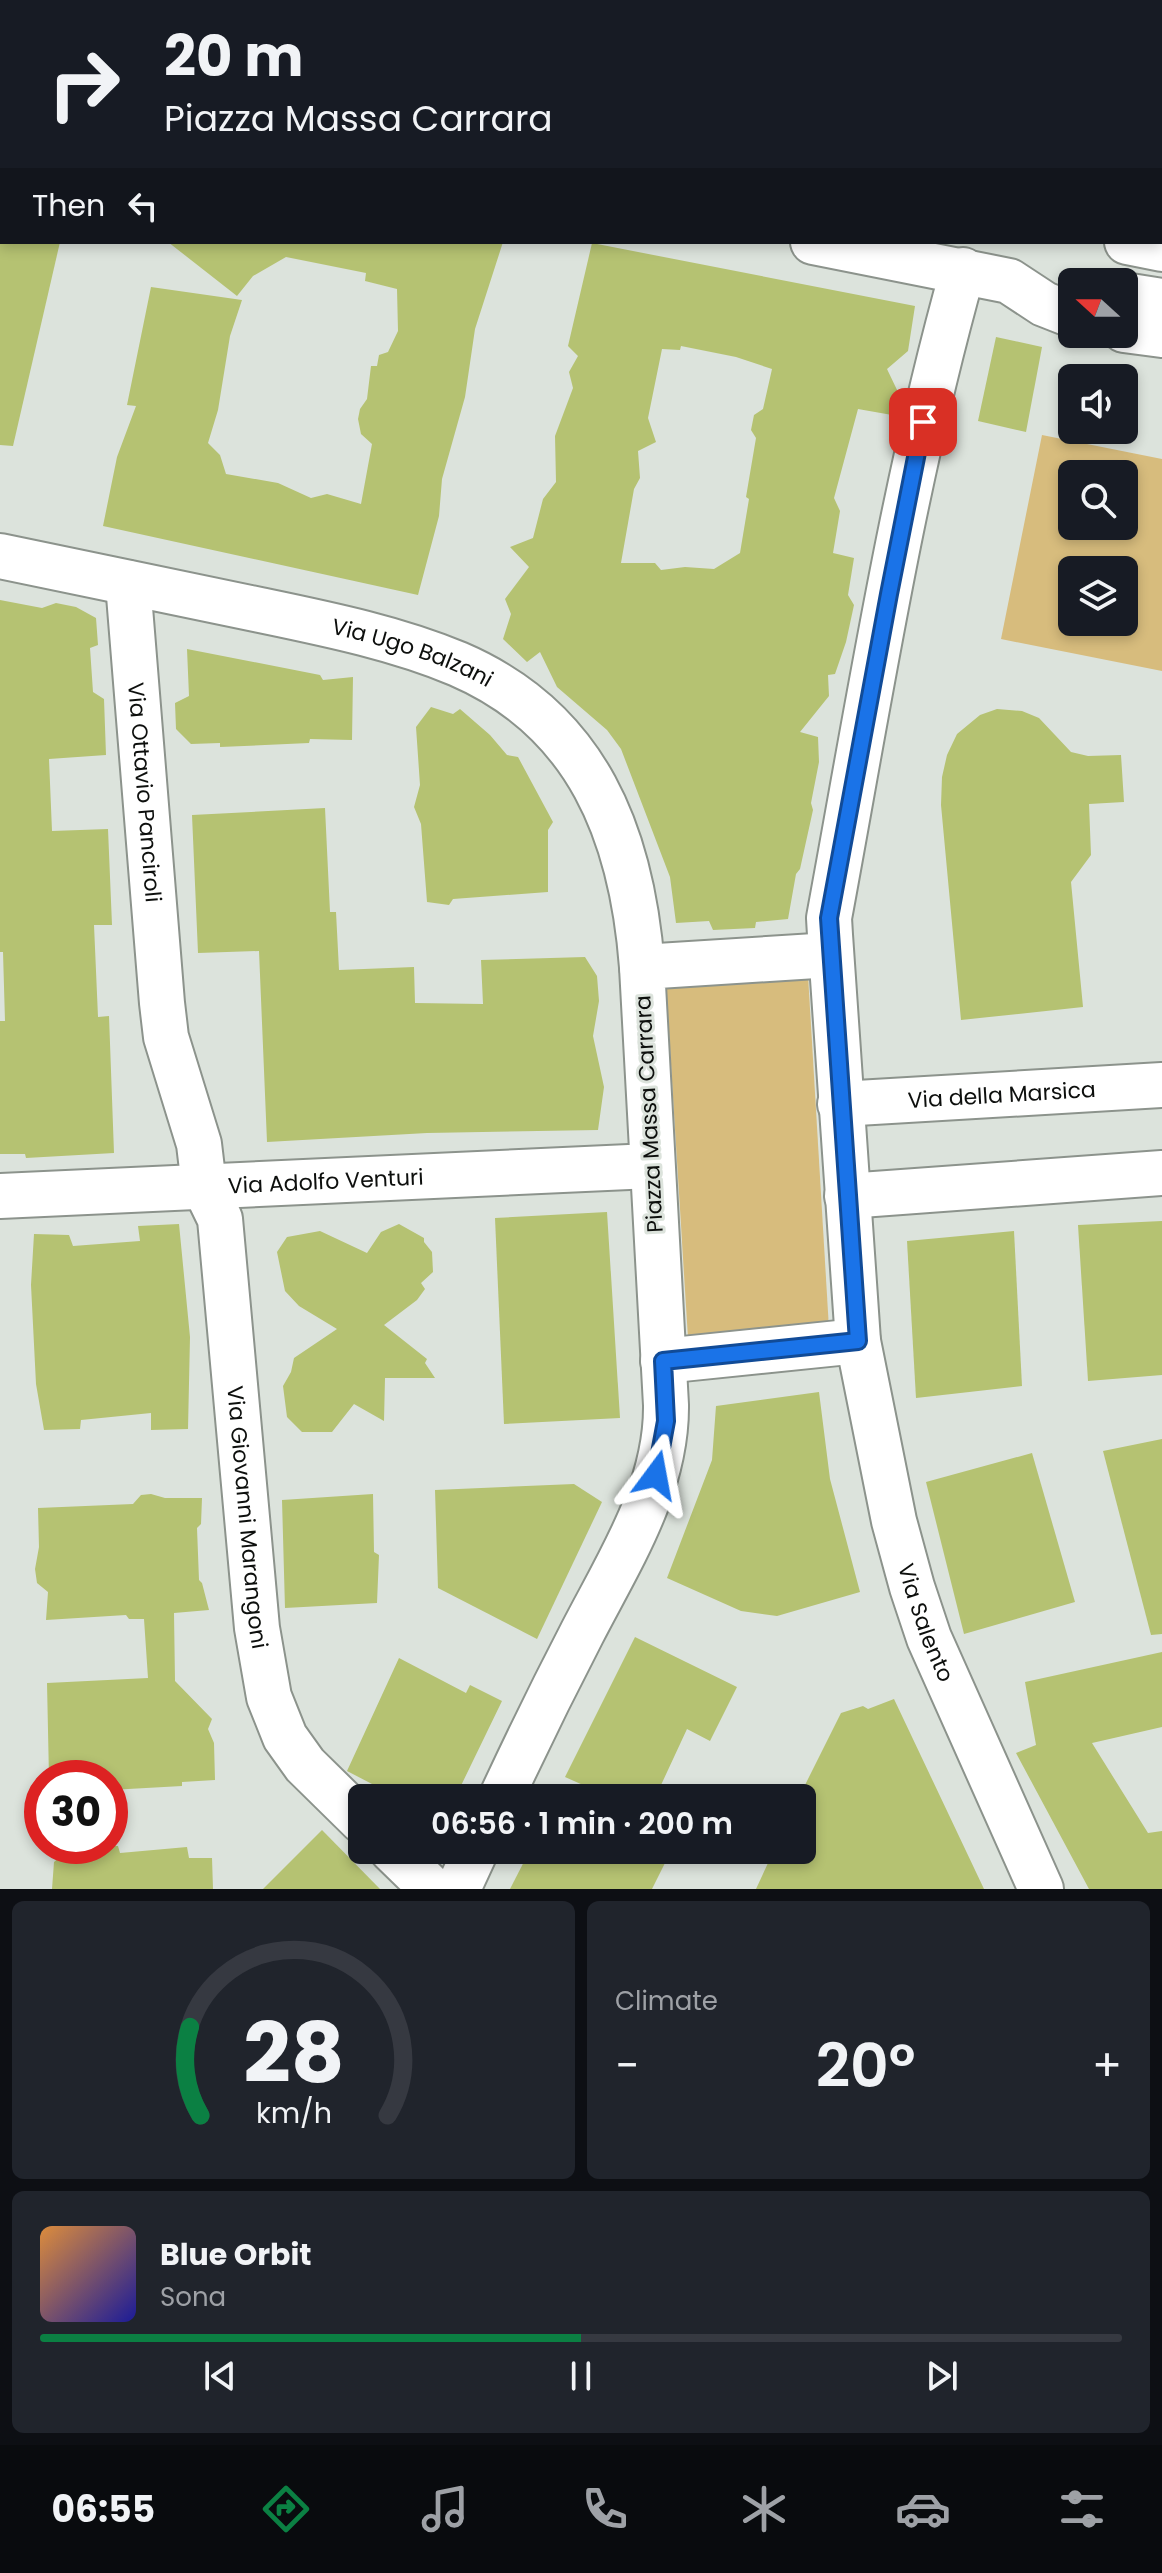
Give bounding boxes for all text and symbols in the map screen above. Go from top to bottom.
text: 20 m [164,17,304,96]
icon: right [32,32,136,136]
text: Piazza Massa Carrara [164,93,553,144]
text: Then [32,184,105,227]
icon: left [121,184,165,228]
north arrow [1058,268,1138,348]
map controls [1058,268,1138,636]
button: sound [1058,364,1138,444]
pin [889,388,957,456]
icon: arrive [901,400,945,444]
button: search [1058,460,1138,540]
button: layers [1058,556,1138,636]
street label: Via Ugo Balzani [329,610,499,694]
street label: Via Ottavio Panciroli [121,681,169,904]
street label: Piazza Massa Carrara [627,995,671,1233]
street label: Via della Marsica [907,1073,1097,1115]
street label: Via Adolfo Venturi [227,1161,424,1201]
street label: Via Giovanni Marangoni [220,1384,276,1651]
position arrow [614,1433,698,1517]
street label: Via Salento [891,1560,962,1687]
speed limit sign: 30 [24,1760,128,1864]
text: 06:56 · 1 min · 200 m [431,1802,733,1845]
text: Climate [615,1983,718,2019]
text: 28 [243,1995,344,2111]
text: 20° [816,2024,916,2108]
text: − [615,2035,639,2096]
text: + [1092,2035,1122,2096]
text: km/h [255,2093,332,2133]
text: Blue Orbit [160,2233,312,2276]
text: Sona [160,2279,226,2315]
icon: previous [198,2354,242,2398]
icon: pause [559,2354,603,2398]
icon: next [920,2354,964,2398]
icon: directions [258,2481,314,2537]
icon: music [417,2481,473,2537]
icon: phone [577,2481,633,2537]
icon: climate [736,2481,792,2537]
icon: car [895,2481,951,2537]
icon: filters [1054,2481,1110,2537]
text: 06:55 [52,2484,155,2535]

